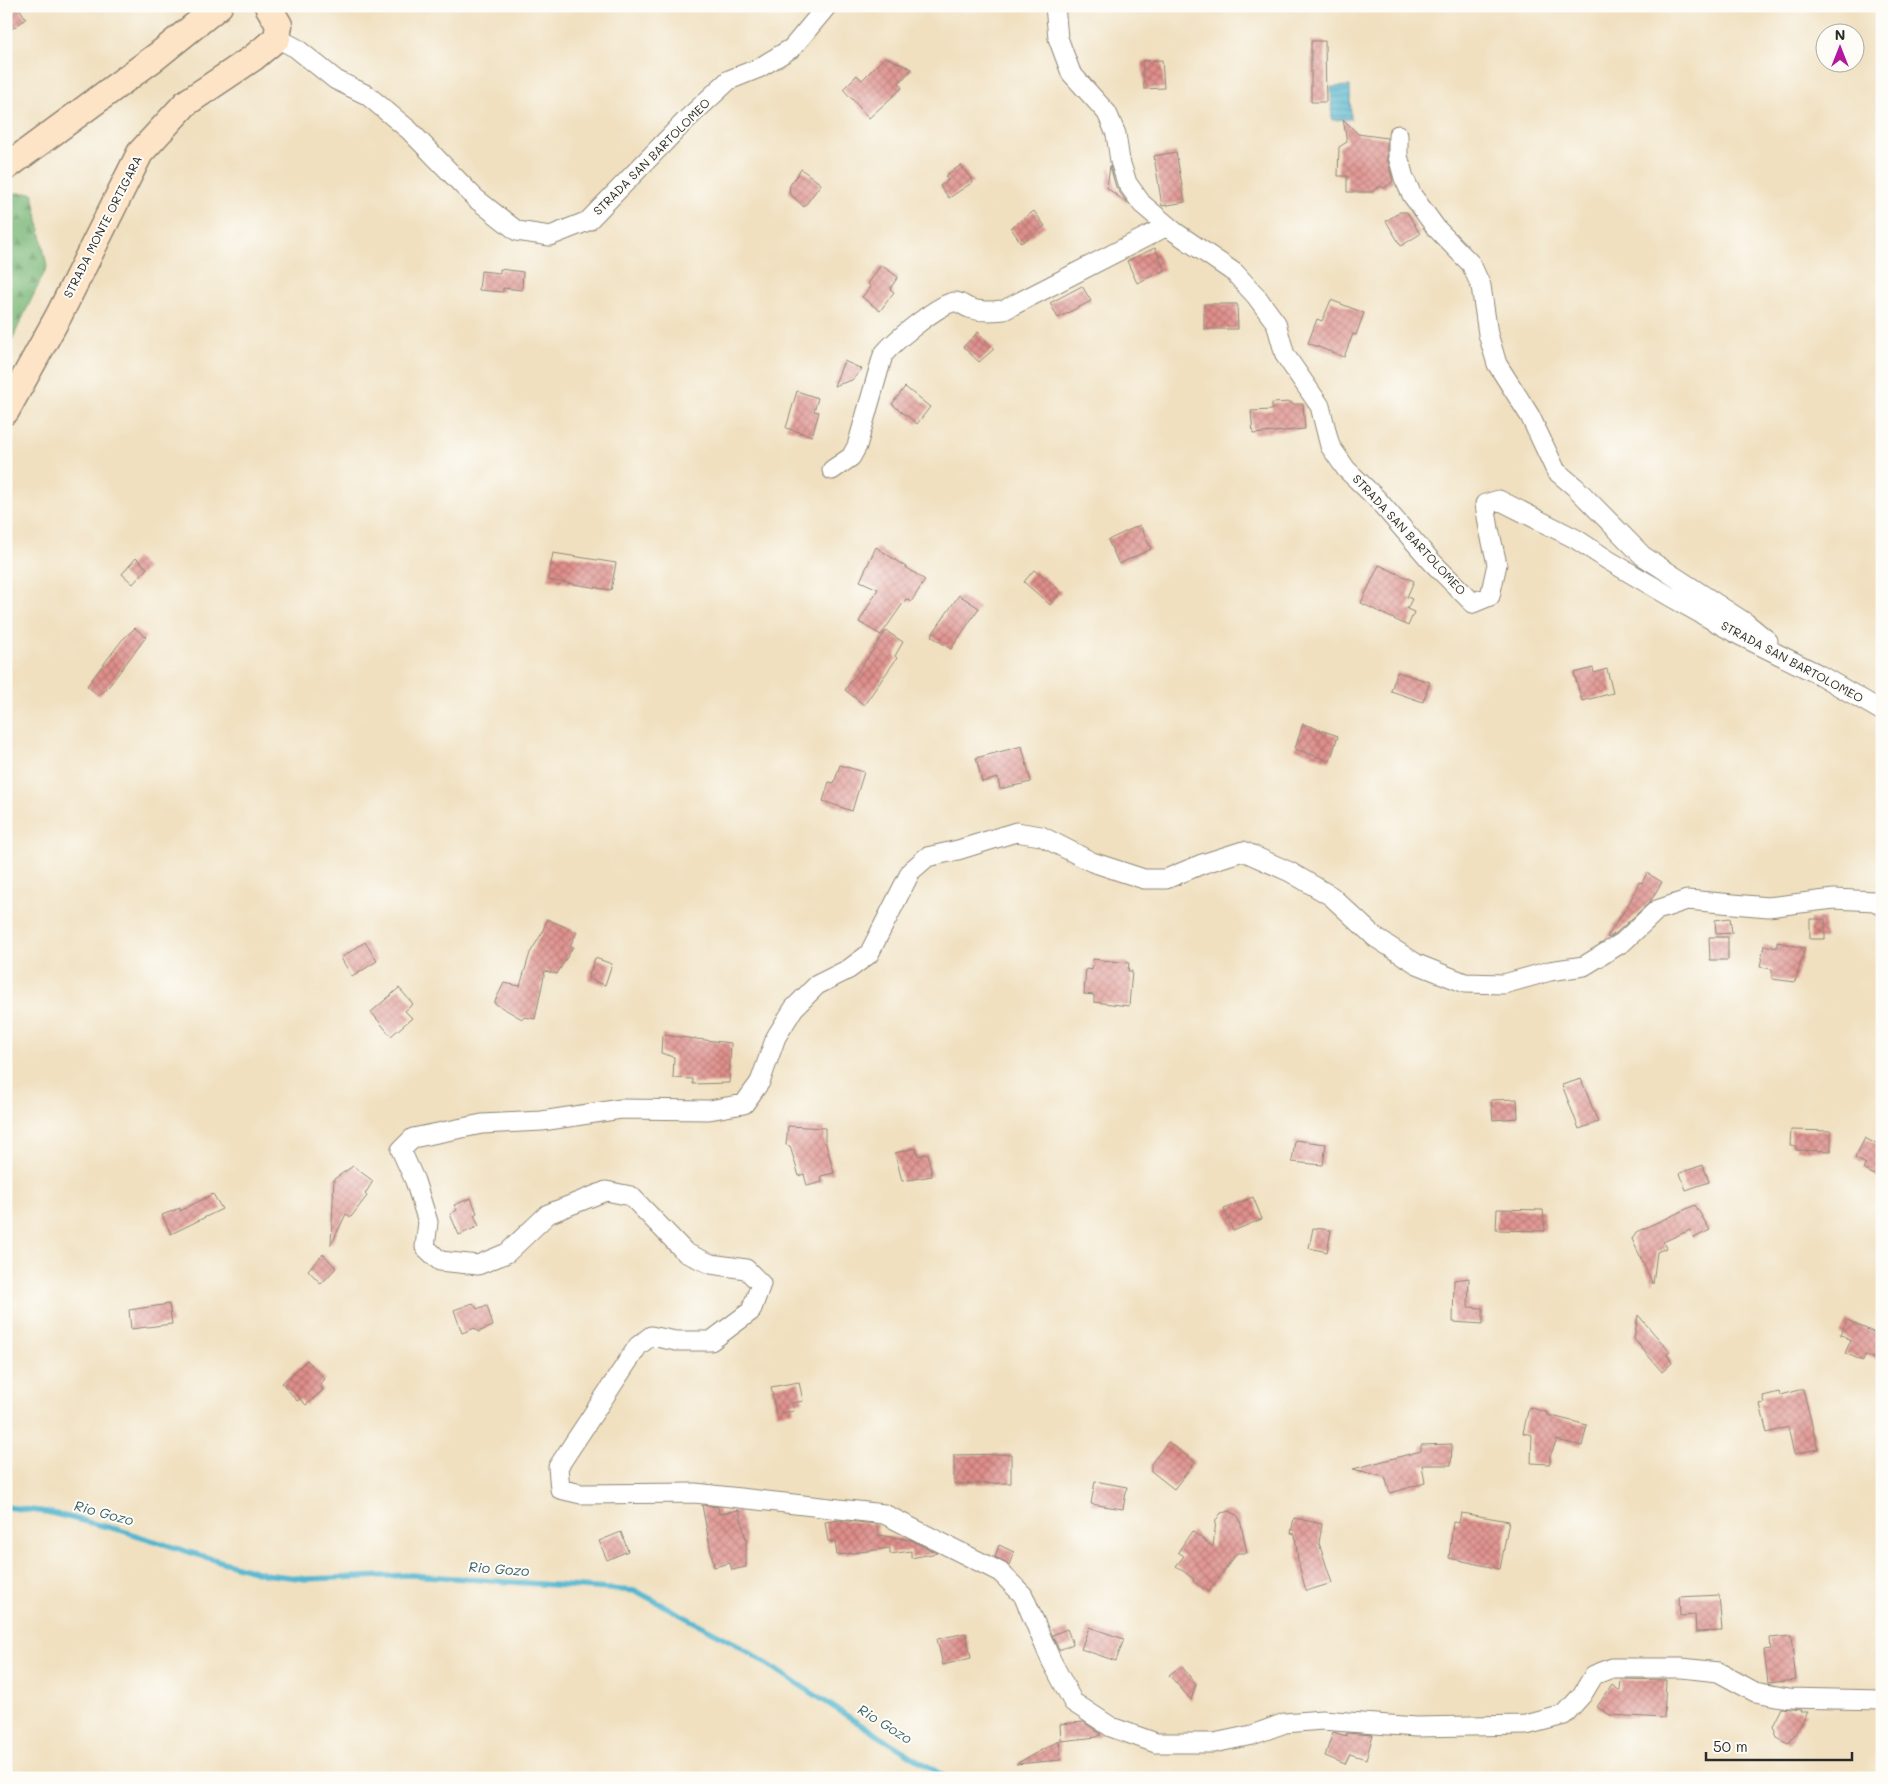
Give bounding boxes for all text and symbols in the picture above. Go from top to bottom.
north arrow [1816,22,1866,72]
text: N [1835,25,1845,44]
street label: STRADA SAN BARTOLOMEO [589,94,713,218]
street label: STRADA MONTE ORTIGARA [59,153,145,300]
street label: STRADA SAN BARTOLOMEO [1350,471,1470,598]
street label: STRADA SAN BARTOLOMEO [1719,617,1866,705]
water label: Rio Gozo [72,1495,136,1530]
water label: Rio Gozo [468,1557,530,1580]
water label: Rio Gozo [854,1699,916,1748]
scale bar [1706,1729,1852,1761]
text: 50 m [1713,1736,1748,1756]

